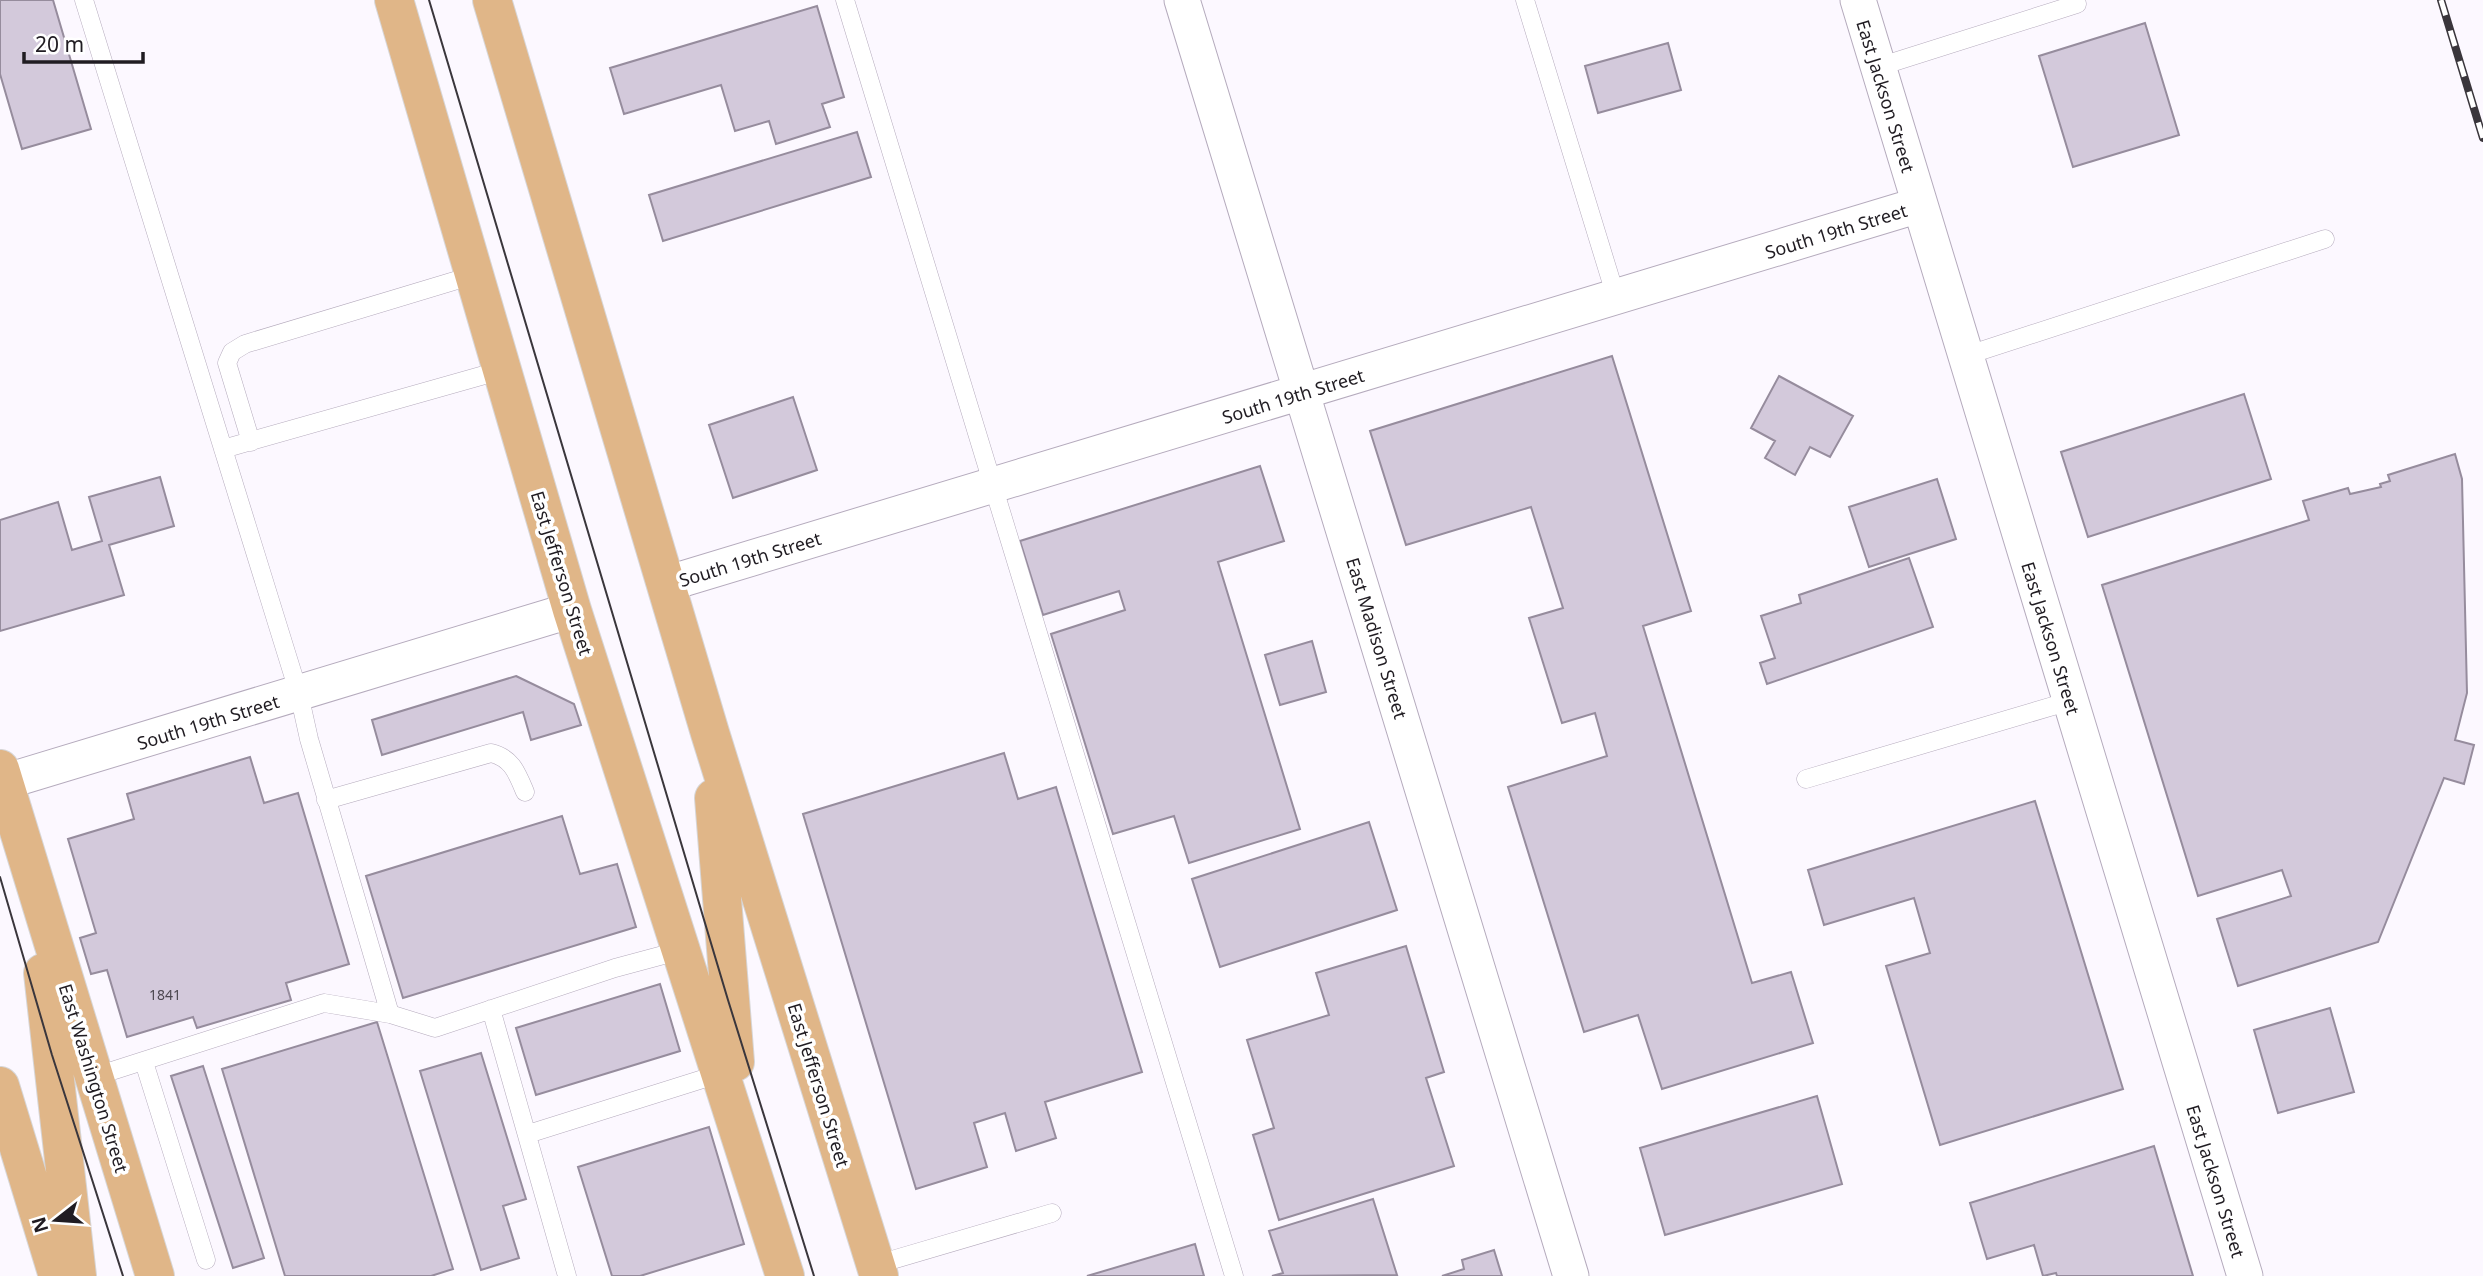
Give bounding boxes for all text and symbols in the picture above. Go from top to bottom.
street label: East Jackson Street [1851,17,1921,176]
scale bar [24,21,144,65]
text: 20 m [35,30,84,58]
street label: South 19th Street [1762,198,1910,264]
street label: South 19th Street [1219,363,1367,429]
street label: East Jefferson Street [526,488,599,659]
street label: South 19th Street [676,526,824,592]
street label: East Madison Street [1341,554,1413,722]
street label: East Jackson Street [2016,559,2086,718]
street label: South 19th Street [134,689,282,755]
street label: East Washington Street [54,981,134,1176]
house number: 1841 [149,985,181,1004]
street label: East Jefferson Street [783,1000,856,1171]
street label: East Jackson Street [2181,1102,2251,1261]
north arrow [21,1185,91,1255]
text: N [25,1214,54,1236]

